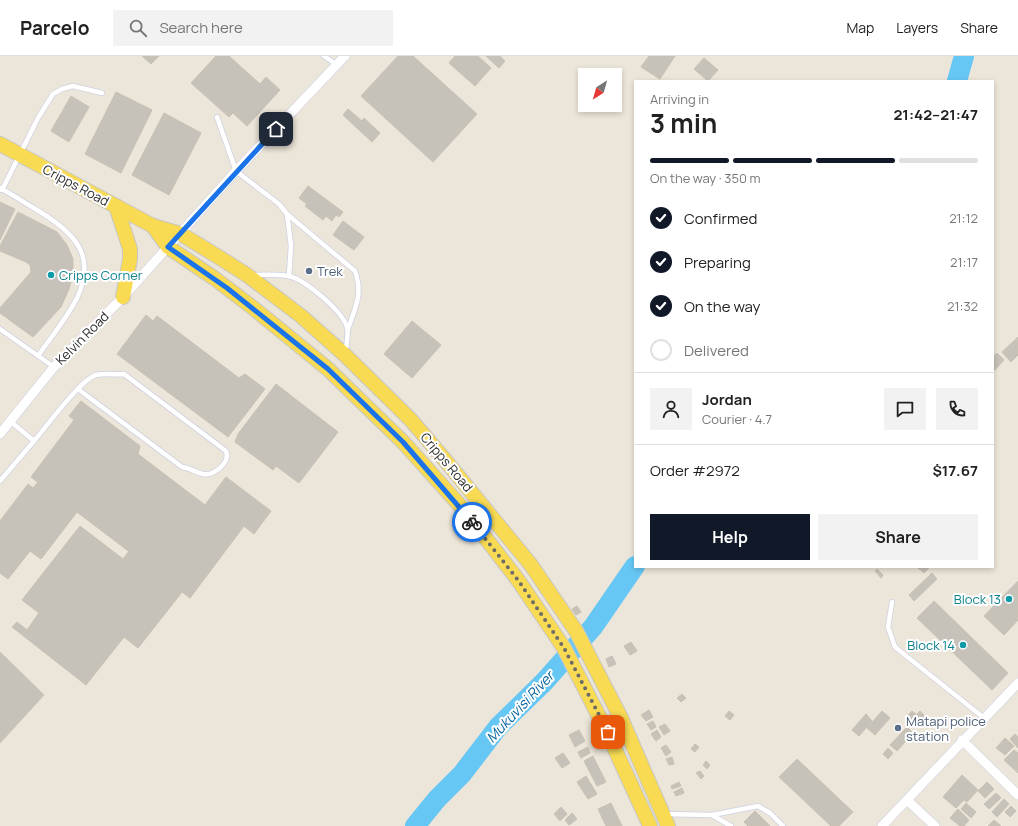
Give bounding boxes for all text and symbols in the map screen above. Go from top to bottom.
search box [113,10,393,46]
text: Parcelo [20,15,89,41]
icon: search [127,17,149,39]
text: Search here [159,17,243,38]
text: Map [846,18,874,37]
text: Layers [896,18,938,37]
text: Share [960,18,998,37]
north arrow [578,68,622,112]
map controls [578,68,622,112]
text: Arriving in [650,90,709,108]
text: 21:42–21:47 [893,104,978,125]
text: 3 min [650,105,717,141]
pin [259,112,293,146]
icon: home [265,118,287,140]
street label: Cripps Road [40,160,112,210]
text: On the way · 350 m [650,169,761,187]
icon: check [650,207,672,229]
text: Confirmed [684,208,757,229]
text: 21:12 [949,209,978,227]
icon: check [650,251,672,273]
text: Preparing [684,252,751,273]
text: 21:17 [950,253,978,271]
place label: Trek [317,262,343,280]
place label: Cripps Corner [59,266,143,284]
marker: Trek [304,266,314,276]
marker: Cripps Corner [46,270,56,280]
icon: check [650,295,672,317]
text: On the way [684,296,760,317]
text: 21:32 [947,297,978,315]
street label: Kelvin Road [51,307,113,369]
text: Delivered [684,340,749,361]
button: person [650,388,692,430]
button: chat [884,388,926,430]
button: phone [936,388,978,430]
text: Jordan [702,389,752,410]
text: Courier · 4.7 [702,410,772,428]
street label: Cripps Road [417,428,477,496]
text: Order #2972 [650,460,740,481]
text: $17.67 [932,460,978,481]
courier [452,502,492,542]
icon: bike [461,511,483,533]
button: Help [650,514,810,560]
button: Share [818,514,978,560]
place label: Block 13 [954,590,1001,608]
marker: Block 13 [1004,594,1014,604]
place label: Block 14 [907,636,955,654]
marker: Block 14 [958,640,968,650]
water label: Mukuvisi River [482,665,559,747]
place label: Matapi police station [906,712,986,745]
pin [591,715,625,749]
icon: bag [597,721,619,743]
marker: Matapi police station [893,723,903,733]

